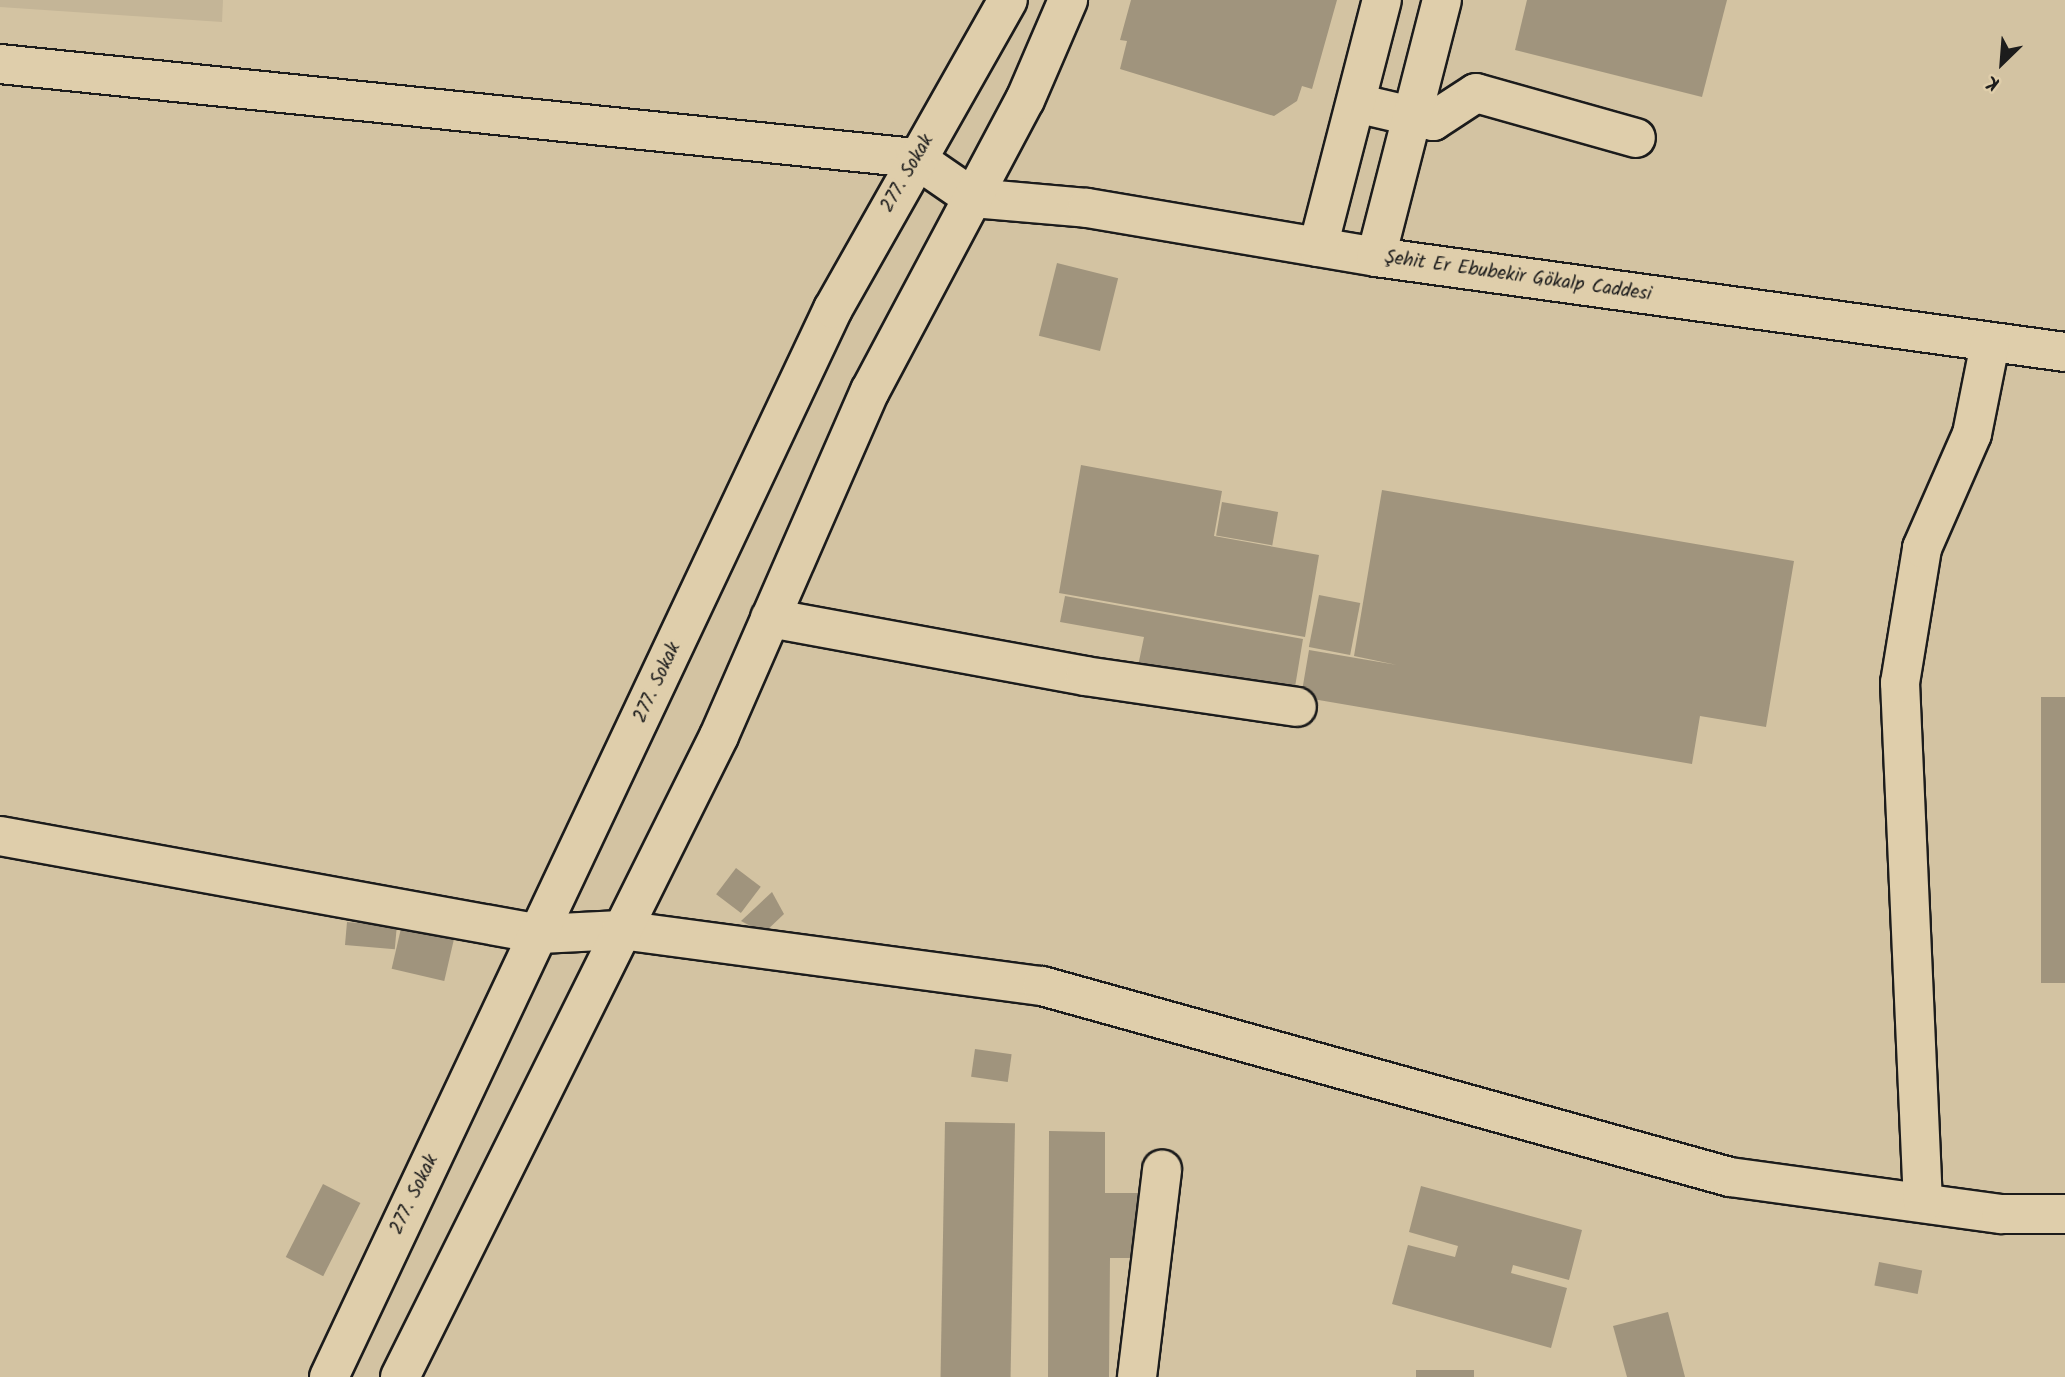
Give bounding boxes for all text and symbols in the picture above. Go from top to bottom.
north arrow [1967,28,2037,98]
text: K [1982,66,2005,98]
street label: 277. Sokak [877,131,939,217]
street label: Şehit Er Ebubekir Gökalp Caddesi [1383,247,1653,307]
street label: 277. Sokak [629,639,687,727]
street label: 277. Sokak [386,1151,444,1239]

